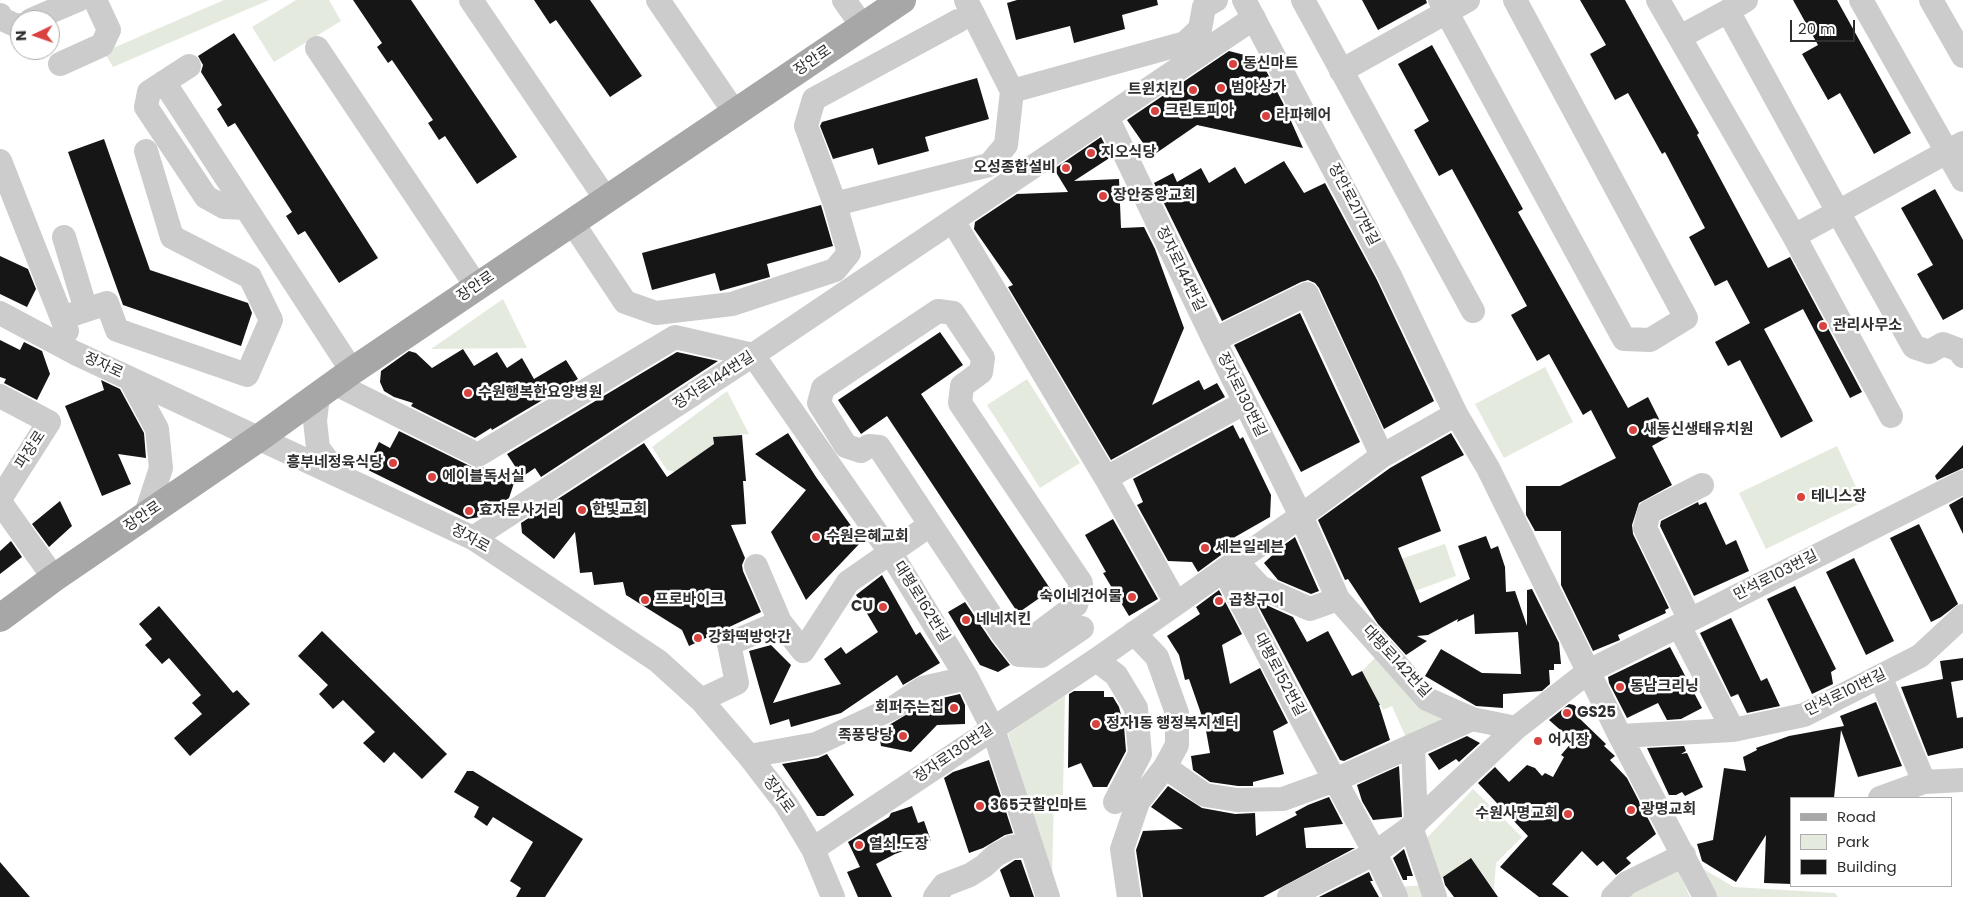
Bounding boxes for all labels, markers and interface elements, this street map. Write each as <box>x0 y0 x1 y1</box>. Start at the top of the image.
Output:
north arrow <box>10 10 60 60</box>
scale bar <box>1793 10 1858 42</box>
text: 20 m <box>1798 18 1836 39</box>
text: N <box>11 30 31 42</box>
street label: 장안로 <box>791 42 835 80</box>
place label: 동신마트 <box>1243 55 1298 73</box>
marker: 동신마트 <box>1227 58 1239 70</box>
place label: 범야상가 <box>1231 79 1286 97</box>
place label: 트윈치킨 <box>1128 81 1183 99</box>
marker: 범야상가 <box>1215 82 1227 94</box>
marker: 트윈치킨 <box>1187 84 1199 96</box>
place label: 크린토피아 <box>1165 102 1234 120</box>
marker: 크린토피아 <box>1149 105 1161 117</box>
place label: 라파헤어 <box>1276 107 1331 125</box>
marker: 라파헤어 <box>1260 110 1272 122</box>
place label: 지오식당 <box>1101 144 1156 162</box>
marker: 지오식당 <box>1085 147 1097 159</box>
place label: 오성종합설비 <box>973 159 1056 177</box>
street label: 장안로217번길 <box>1324 161 1382 249</box>
marker: 오성종합설비 <box>1060 162 1072 174</box>
place label: 장안중앙교회 <box>1113 187 1196 205</box>
marker: 장안중앙교회 <box>1097 190 1109 202</box>
street label: 정자로144번길 <box>1152 223 1208 315</box>
street label: 장안로 <box>454 268 498 306</box>
place label: 관리사무소 <box>1833 317 1902 335</box>
marker: 관리사무소 <box>1817 320 1829 332</box>
street label: 정자로144번길 <box>670 348 758 414</box>
street label: 정자로 <box>80 349 126 383</box>
street label: 정자로130번길 <box>1213 350 1269 440</box>
place label: 수원행복한요양병원 <box>478 384 602 402</box>
marker: 수원행복한요양병원 <box>462 387 474 399</box>
place label: 새동신생태유치원 <box>1643 421 1753 439</box>
marker: 새동신생태유치원 <box>1627 424 1639 436</box>
street label: 파장로 <box>12 428 50 472</box>
place label: 흥부네정육식당 <box>286 454 383 472</box>
marker: 흥부네정육식당 <box>387 457 399 469</box>
place label: 에이블독서실 <box>442 468 525 486</box>
marker: 에이블독서실 <box>426 471 438 483</box>
place label: 테니스장 <box>1811 488 1866 506</box>
marker: 테니스장 <box>1795 491 1807 503</box>
street label: 장안로 <box>121 498 165 536</box>
place label: 한빛교회 <box>592 501 647 519</box>
place label: 효자문사거리 <box>479 502 562 520</box>
marker: 한빛교회 <box>576 504 588 516</box>
marker: 효자문사거리 <box>463 505 475 517</box>
street label: 정자로 <box>448 521 492 557</box>
place label: 수원은혜교회 <box>826 528 909 546</box>
marker: 수원은혜교회 <box>810 531 822 543</box>
place label: 세븐일레븐 <box>1215 539 1284 557</box>
marker: 세븐일레븐 <box>1199 542 1211 554</box>
street label: 만석로103번길 <box>1731 547 1821 605</box>
street label: 대평로162번길 <box>889 558 953 646</box>
place label: 숙이네건어물 <box>1039 588 1122 606</box>
place label: 프로바이크 <box>655 591 724 609</box>
marker: 숙이네건어물 <box>1126 591 1138 603</box>
place label: 곱창구이 <box>1229 592 1284 610</box>
marker: 프로바이크 <box>639 594 651 606</box>
marker: 곱창구이 <box>1213 595 1225 607</box>
place label: CU <box>851 598 873 616</box>
marker: CU <box>877 601 889 613</box>
place label: 네네치킨 <box>976 611 1031 629</box>
marker: 네네치킨 <box>960 614 972 626</box>
street label: 대평로142번길 <box>1358 622 1434 702</box>
place label: 강화떡방앗간 <box>708 629 791 647</box>
street label: 대평로152번길 <box>1249 630 1309 720</box>
marker: 강화떡방앗간 <box>692 632 704 644</box>
street label: 만석로101번길 <box>1802 666 1890 720</box>
place label: 동남크리닝 <box>1630 678 1699 696</box>
marker: 동남크리닝 <box>1614 681 1626 693</box>
place label: 회퍼주는집 <box>875 699 944 717</box>
marker: 회퍼주는집 <box>948 702 960 714</box>
place label: GS25 <box>1577 704 1616 722</box>
marker: GS25 <box>1561 707 1573 719</box>
place label: 정자1동 행정복지센터 <box>1106 715 1239 733</box>
marker: 정자1동 행정복지센터 <box>1090 718 1102 730</box>
street label: 정자로130번길 <box>911 721 997 787</box>
place label: 족풍당당 <box>838 727 893 745</box>
marker: 족풍당당 <box>897 730 909 742</box>
place label: 어시장 <box>1548 732 1589 750</box>
marker: 어시장 <box>1532 735 1544 747</box>
street label: 정자로 <box>759 773 797 817</box>
place label: 365굿할인마트 <box>990 797 1087 815</box>
legend <box>1790 797 1953 887</box>
marker: 365굿할인마트 <box>974 800 986 812</box>
place label: 광명교회 <box>1641 801 1696 819</box>
marker: 광명교회 <box>1625 804 1637 816</box>
place label: 수원사명교회 <box>1475 805 1558 823</box>
text: Road <box>1837 806 1876 827</box>
marker: 수원사명교회 <box>1562 808 1574 820</box>
text: Park <box>1837 831 1869 852</box>
place label: 열쇠.도장 <box>869 836 928 854</box>
marker: 열쇠.도장 <box>853 839 865 851</box>
text: Building <box>1837 856 1897 877</box>

